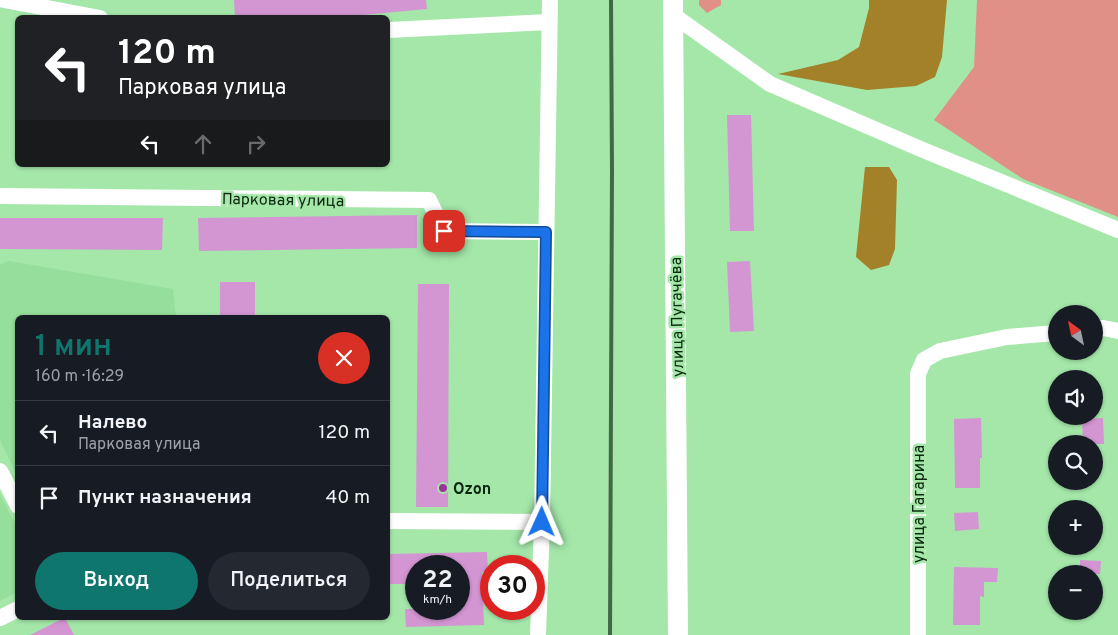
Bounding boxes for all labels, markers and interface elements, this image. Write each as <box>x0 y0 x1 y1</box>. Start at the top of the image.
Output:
text: 120 m <box>118 32 216 76</box>
icon: left <box>35 35 100 100</box>
text: Парковая улица <box>118 75 286 102</box>
icon: left <box>136 130 164 158</box>
icon: ahead <box>189 130 217 158</box>
icon: right <box>242 130 270 158</box>
street label: Парковая улица <box>222 190 344 212</box>
pin <box>423 210 465 252</box>
icon: arrive <box>430 217 458 245</box>
street label: улица Пугачёва <box>667 257 689 377</box>
north arrow <box>1048 305 1102 360</box>
map controls <box>1048 305 1103 620</box>
text: 1 мин <box>35 329 112 366</box>
button: close <box>318 332 370 384</box>
text: 160 m · 16:29 <box>35 367 124 387</box>
button: sound <box>1048 370 1103 425</box>
text: Налево <box>78 411 147 435</box>
icon: left <box>35 419 63 447</box>
text: 120 m <box>319 421 370 445</box>
text: Парковая улица <box>78 435 201 455</box>
button: search <box>1048 435 1103 490</box>
street label: улица Гагарина <box>910 445 930 563</box>
place label: Ozon <box>453 480 491 500</box>
marker: Ozon <box>437 482 449 494</box>
icon: arrive <box>35 484 63 512</box>
text: Пункт назначения <box>78 486 252 510</box>
text: 40 m <box>325 486 370 510</box>
position arrow <box>515 495 567 547</box>
button: + <box>1048 500 1103 555</box>
button: Выход <box>35 552 198 610</box>
button: Поделиться <box>208 552 370 610</box>
speed limit sign: 30 <box>480 555 545 620</box>
text: 22 <box>422 565 453 597</box>
button: − <box>1048 565 1103 620</box>
text: km/h <box>423 592 452 608</box>

